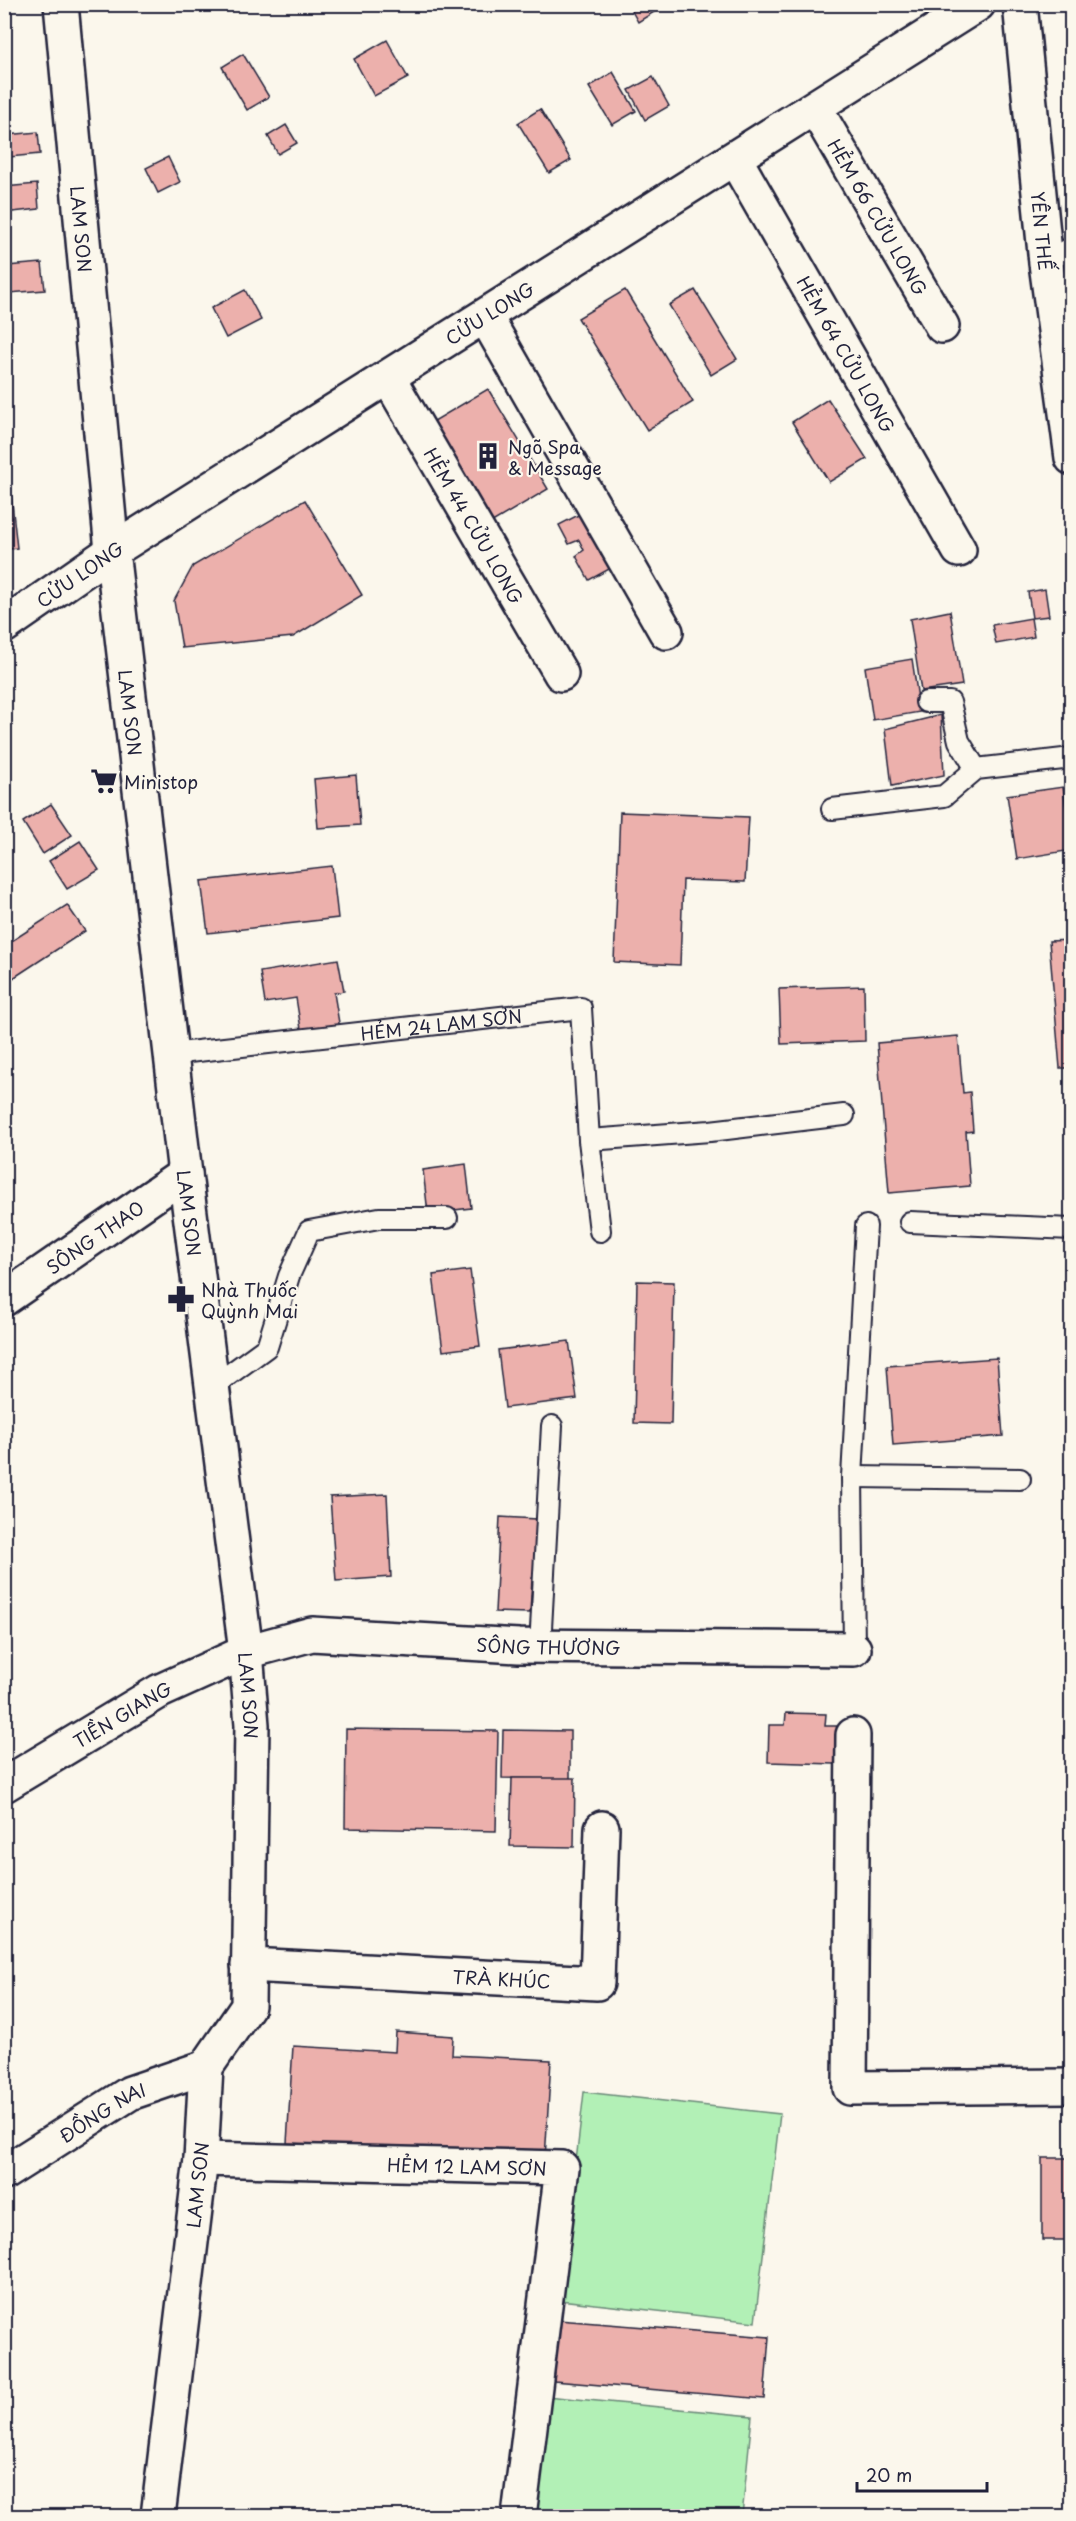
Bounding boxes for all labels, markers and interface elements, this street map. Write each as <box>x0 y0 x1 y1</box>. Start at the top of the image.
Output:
street label: HẺM 66 CỬU LONG <box>822 133 935 300</box>
street label: LAM SON <box>65 185 99 273</box>
street label: YÊN THẾ <box>1025 190 1061 273</box>
street label: HẺM 64 CỬU LONG <box>791 271 903 438</box>
street label: CỬU LONG <box>440 274 539 351</box>
place label: Ngõ Spa & Message <box>508 433 602 481</box>
building icon: Ngõ Spa & Message <box>473 441 503 471</box>
street label: HẺM 44 CỬU LONG <box>418 442 531 609</box>
street label: CỬU LONG <box>30 534 129 613</box>
street label: LAM SON <box>112 668 149 757</box>
supermarket icon: Ministop <box>89 766 119 796</box>
place label: Ministop <box>124 768 198 795</box>
street label: HẺM 24 LAM SƠN <box>359 1001 523 1046</box>
street label: LAM SON <box>171 1168 209 1258</box>
street label: SÔNG THAO <box>40 1193 149 1280</box>
place label: Nhà Thuốc Quỳnh Mai <box>201 1276 298 1324</box>
pharmacy icon: Nhà Thuốc Quỳnh Mai <box>166 1284 196 1314</box>
street label: SÔNG THƯƠNG <box>476 1630 621 1660</box>
street label: LAM SON <box>233 1651 266 1739</box>
street label: TIỀN GIANG <box>68 1674 176 1754</box>
street label: TRÀ KHÚC <box>452 1962 551 1994</box>
street label: ĐỒNG NAI <box>53 2075 149 2148</box>
street label: LAM SON <box>179 2141 215 2229</box>
street label: HẺM 12 LAM SƠN <box>387 2150 547 2181</box>
scale bar <box>857 2455 988 2493</box>
text: 20 m <box>866 2461 912 2488</box>

